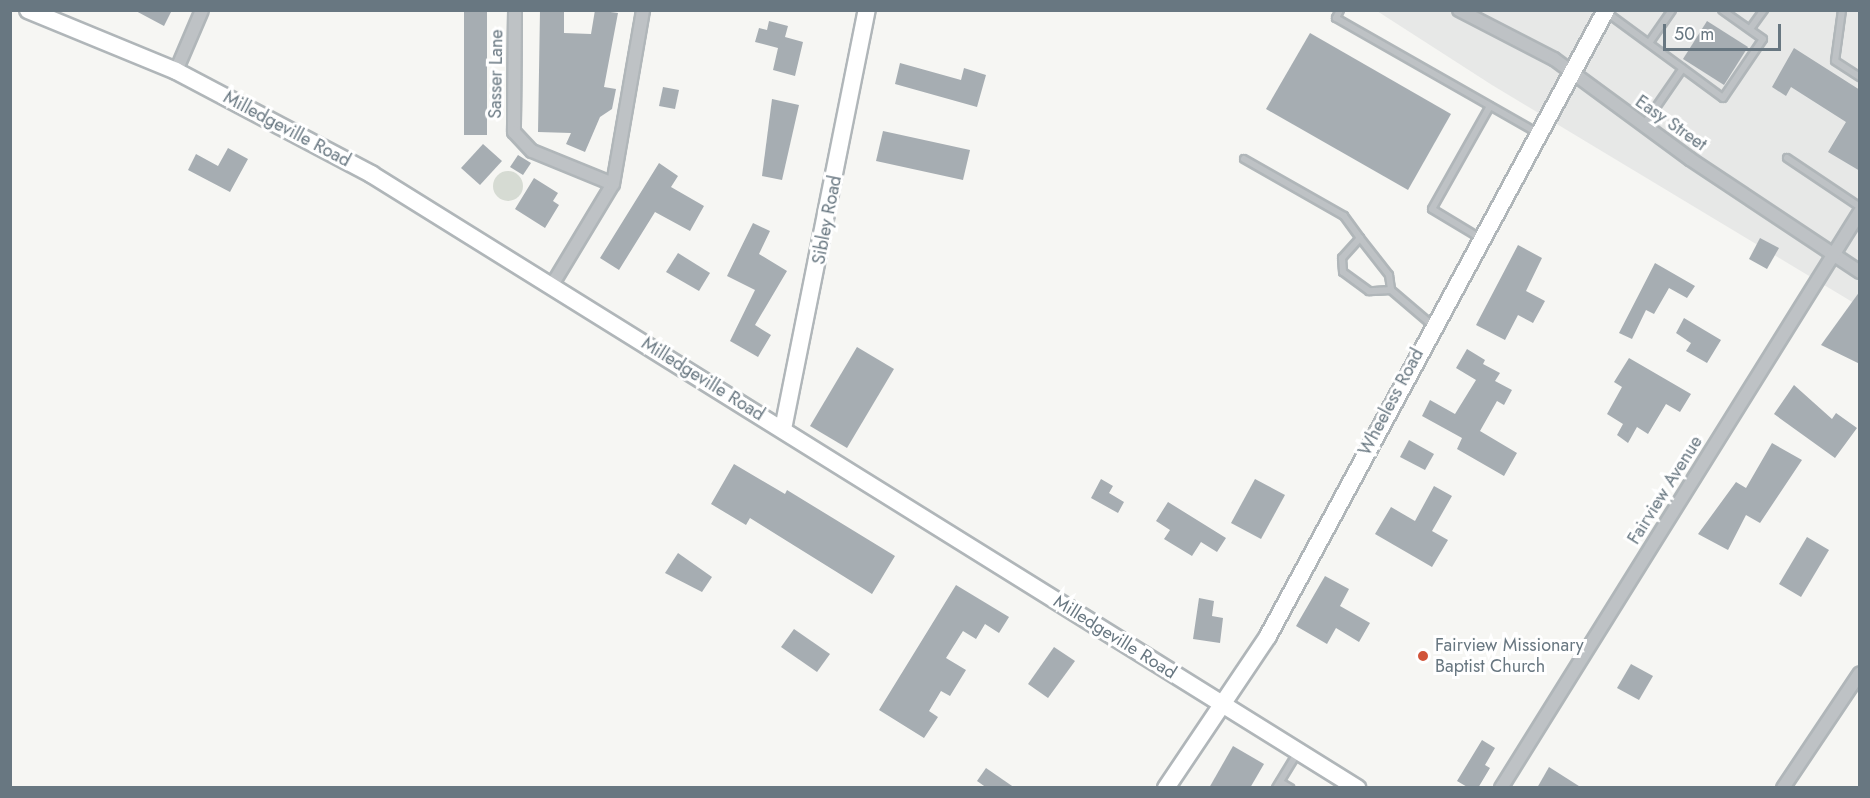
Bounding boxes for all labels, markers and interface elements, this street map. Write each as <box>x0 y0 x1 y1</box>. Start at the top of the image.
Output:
scale bar <box>1666 12 1784 50</box>
text: 50 m <box>1674 21 1714 47</box>
street label: Sasser Lane <box>484 29 508 119</box>
street label: Milledgeville Road <box>220 86 354 172</box>
street label: Easy Street <box>1631 91 1711 155</box>
street label: Sibley Road <box>808 174 846 266</box>
street label: Milledgeville Road <box>638 333 768 425</box>
street label: Wheeless Road <box>1354 345 1428 459</box>
street label: Fairview Avenue <box>1623 432 1707 548</box>
street label: Milledgeville Road <box>1050 591 1180 683</box>
place label: Fairview Missionary Baptist Church <box>1435 635 1584 678</box>
marker: Fairview Missionary Baptist Church <box>1416 649 1430 663</box>

